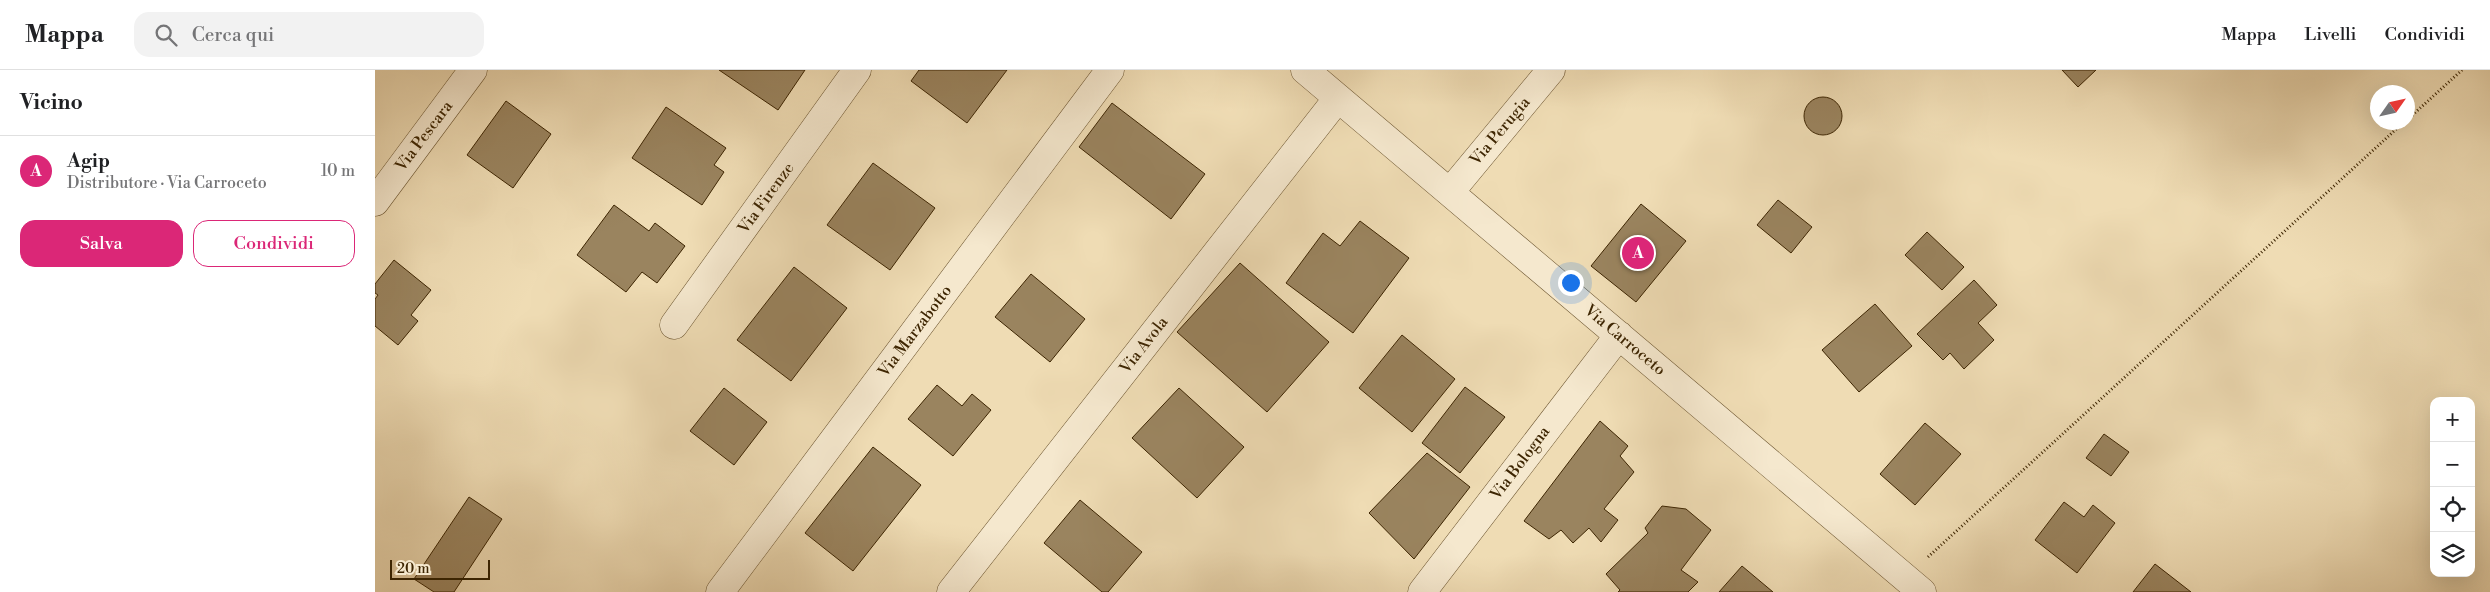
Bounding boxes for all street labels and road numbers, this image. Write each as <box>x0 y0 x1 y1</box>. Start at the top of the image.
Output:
street label: Via Perugia <box>1465 92 1535 170</box>
street label: Via Pescara <box>390 96 458 176</box>
street label: Via Firenze <box>733 159 798 238</box>
street label: Via Marzabotto <box>873 281 956 382</box>
street label: Via Carroceto <box>1580 300 1670 380</box>
street label: Via Avola <box>1115 312 1173 378</box>
street label: Via Bologna <box>1485 421 1555 505</box>

